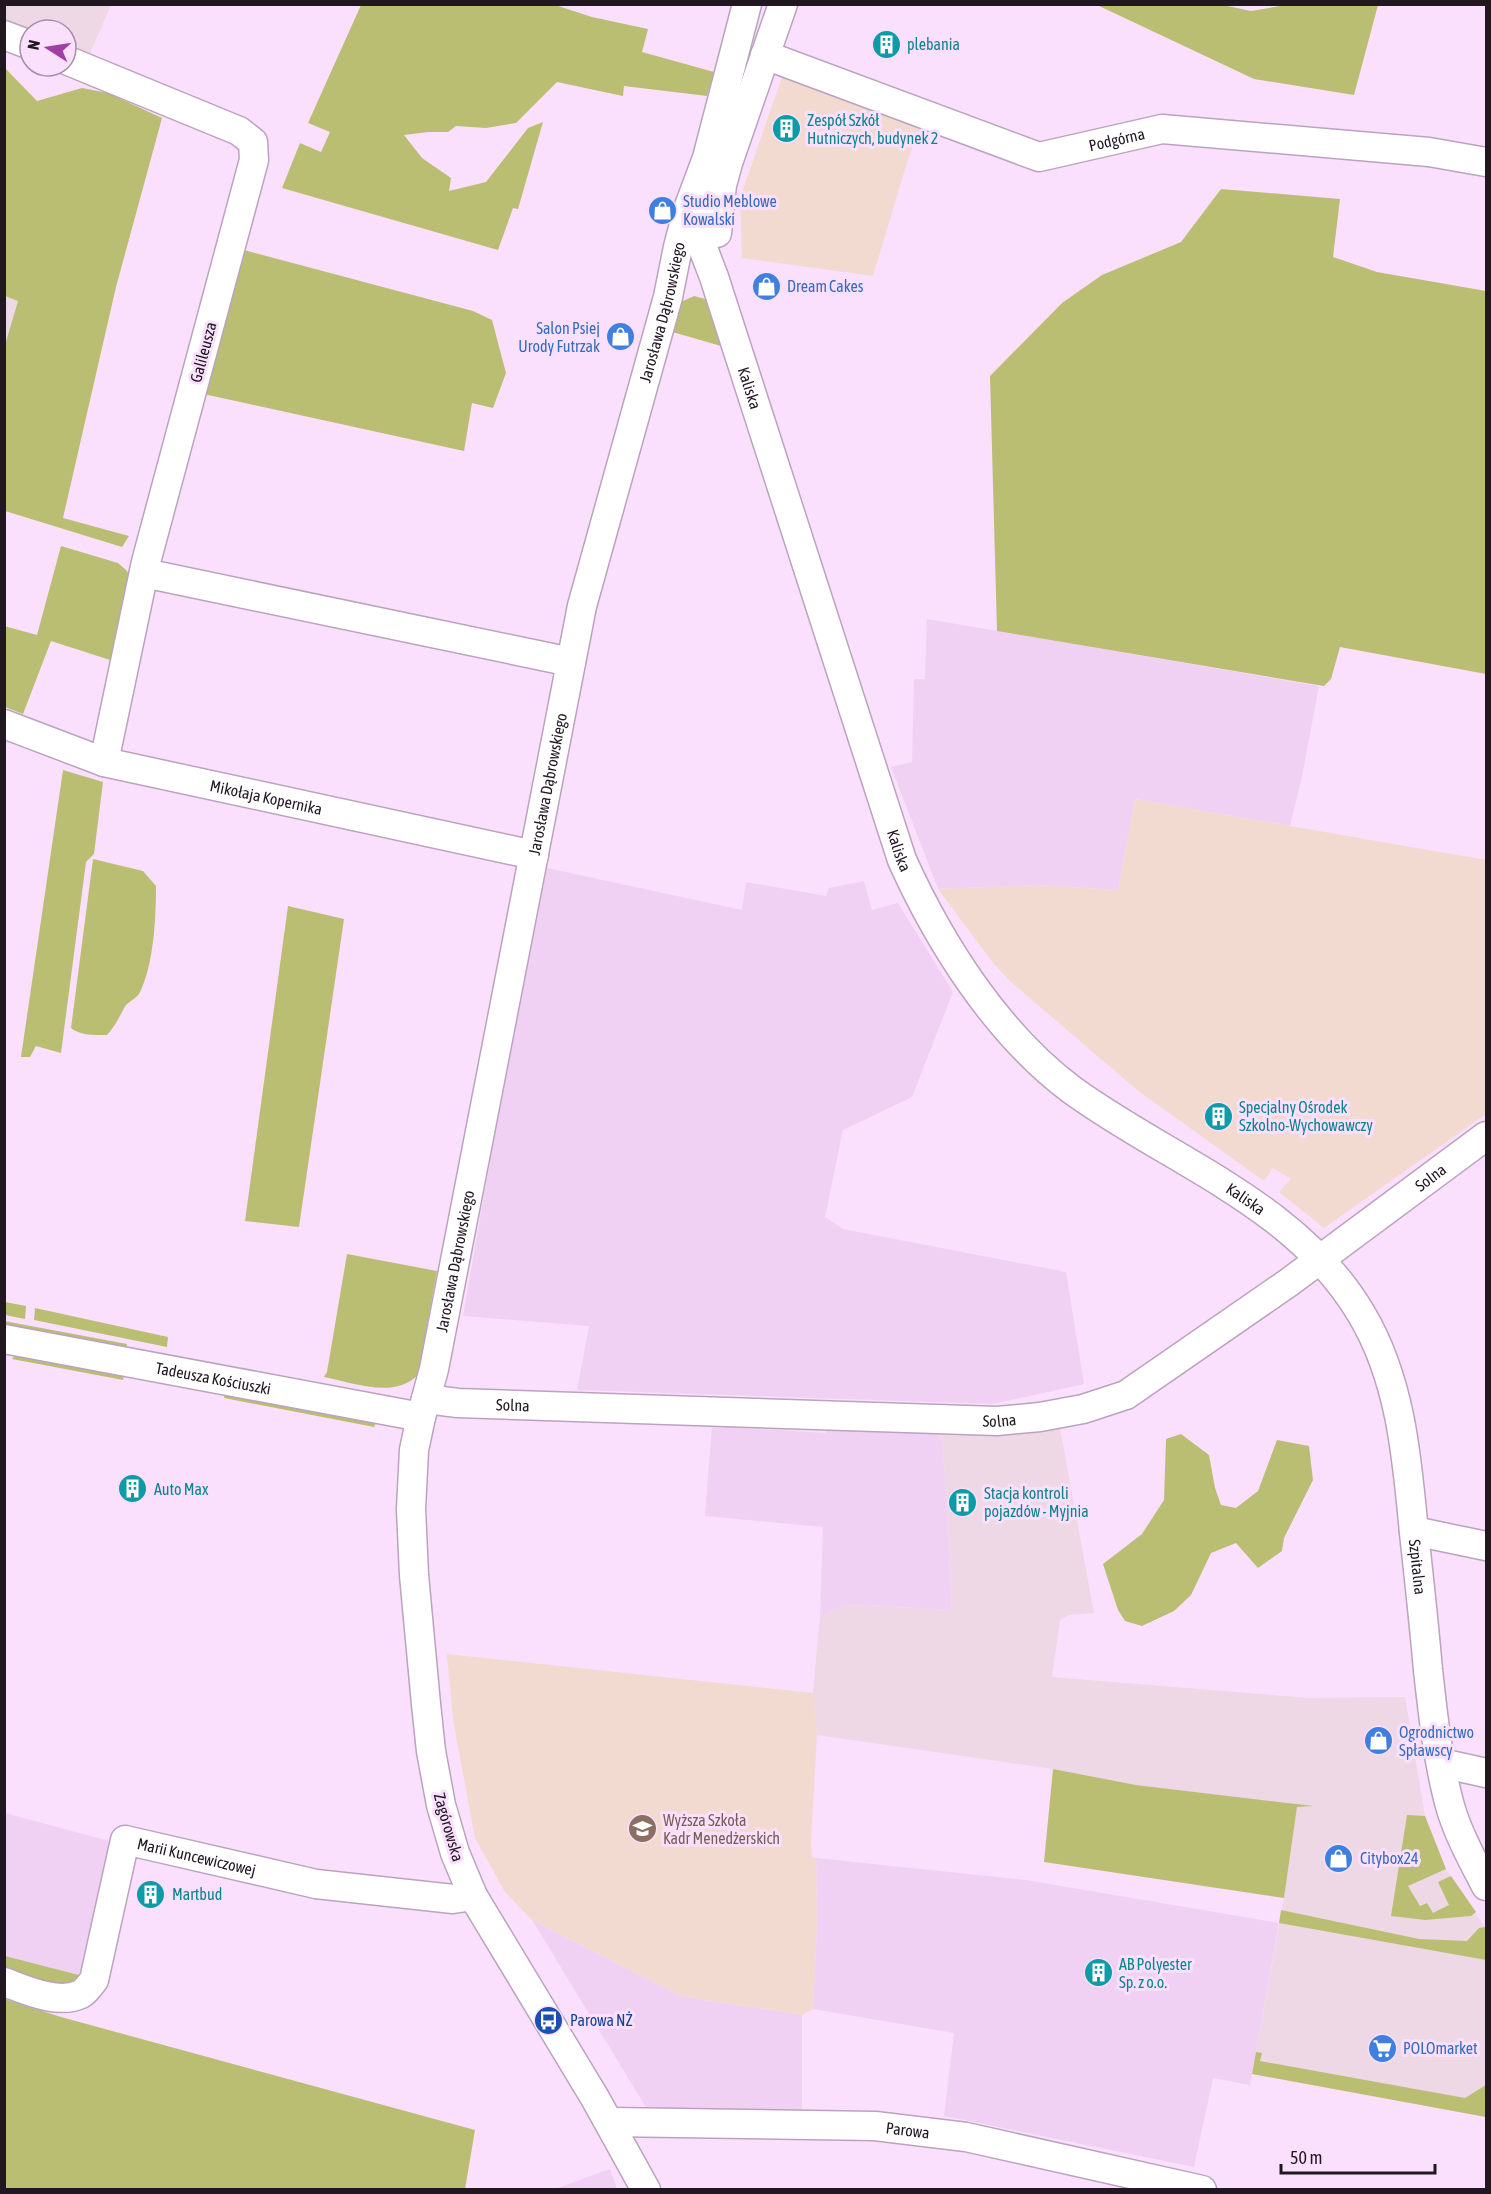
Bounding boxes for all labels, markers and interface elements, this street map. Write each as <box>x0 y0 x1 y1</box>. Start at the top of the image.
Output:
north arrow <box>18 18 78 78</box>
building icon: plebania <box>870 28 902 60</box>
place label: plebania <box>907 35 960 54</box>
text: N <box>24 38 43 51</box>
place label: Zespół Szkół Hutniczych, budynek 2 <box>807 111 938 148</box>
building icon: Zespół Szkół Hutniczych, budynek 2 <box>770 113 802 145</box>
street label: Podgórna <box>1087 124 1146 154</box>
place label: Studio Meblowe Kowalski <box>683 192 777 228</box>
shop icon: Studio Meblowe Kowalski <box>646 194 678 226</box>
street label: Jarosława Dąbrowskiego <box>636 240 688 384</box>
shop icon: Dream Cakes <box>750 270 782 302</box>
place label: Dream Cakes <box>787 277 864 295</box>
place label: Salon Psiej Urody Futrzak <box>518 319 600 356</box>
street label: Galileusza <box>186 320 220 384</box>
shop icon: Salon Psiej Urody Futrzak <box>605 321 637 353</box>
street label: Kaliska <box>735 365 765 411</box>
street label: Jarosława Dąbrowskiego <box>525 712 570 857</box>
street label: Mikołaja Kopernika <box>208 776 324 818</box>
street label: Kaliska <box>884 827 915 874</box>
place label: Specjalny Ośrodek Szkolno-Wychowawczy <box>1239 1098 1373 1135</box>
building icon: Specjalny Ośrodek Szkolno-Wychowawczy <box>1202 1100 1234 1132</box>
street label: Solna <box>1411 1160 1449 1195</box>
street label: Kaliska <box>1223 1179 1269 1218</box>
street label: Jarosława Dąbrowskiego <box>432 1189 477 1334</box>
street label: Tadeusza Kościuszki <box>154 1359 272 1398</box>
street label: Solna <box>496 1395 530 1414</box>
street label: Solna <box>982 1410 1017 1430</box>
building icon: Auto Max <box>117 1473 149 1505</box>
place label: Auto Max <box>154 1480 209 1498</box>
place label: Stacja kontroli pojazdów - Myjnia <box>984 1484 1089 1521</box>
building icon: Stacja kontroli pojazdów - Myjnia <box>947 1486 979 1518</box>
street label: Szpitalna <box>1406 1538 1430 1595</box>
place label: Ogrodnictwo Spławscy <box>1399 1723 1474 1760</box>
shop icon: Ogrodnictwo Spławscy <box>1362 1725 1394 1757</box>
street label: Zagórowska <box>430 1791 467 1864</box>
place label: Wyższa Szkoła Kadr Menedżerskich <box>663 1811 780 1847</box>
school or university icon: Wyższa Szkoła Kadr Menedżerskich <box>626 1813 658 1845</box>
street label: Marii Kuncewiczowej <box>135 1834 258 1880</box>
shop icon: Citybox24 <box>1323 1842 1355 1874</box>
place label: Citybox24 <box>1360 1849 1419 1868</box>
building icon: Martbud <box>135 1878 167 1910</box>
place label: Martbud <box>172 1885 222 1903</box>
place label: AB Polyester Sp. z o.o. <box>1119 1955 1192 1992</box>
building icon: AB Polyester Sp. z o.o. <box>1082 1957 1114 1989</box>
bus stop icon: Parowa NŻ <box>533 2004 565 2036</box>
place label: Parowa NŻ <box>570 2011 633 2029</box>
supermarket icon: POLOmarket <box>1366 2032 1398 2064</box>
place label: POLOmarket <box>1403 2039 1478 2057</box>
street label: Parowa <box>885 2118 931 2142</box>
scale bar <box>1281 2137 1436 2175</box>
text: 50 m <box>1290 2147 1322 2168</box>

